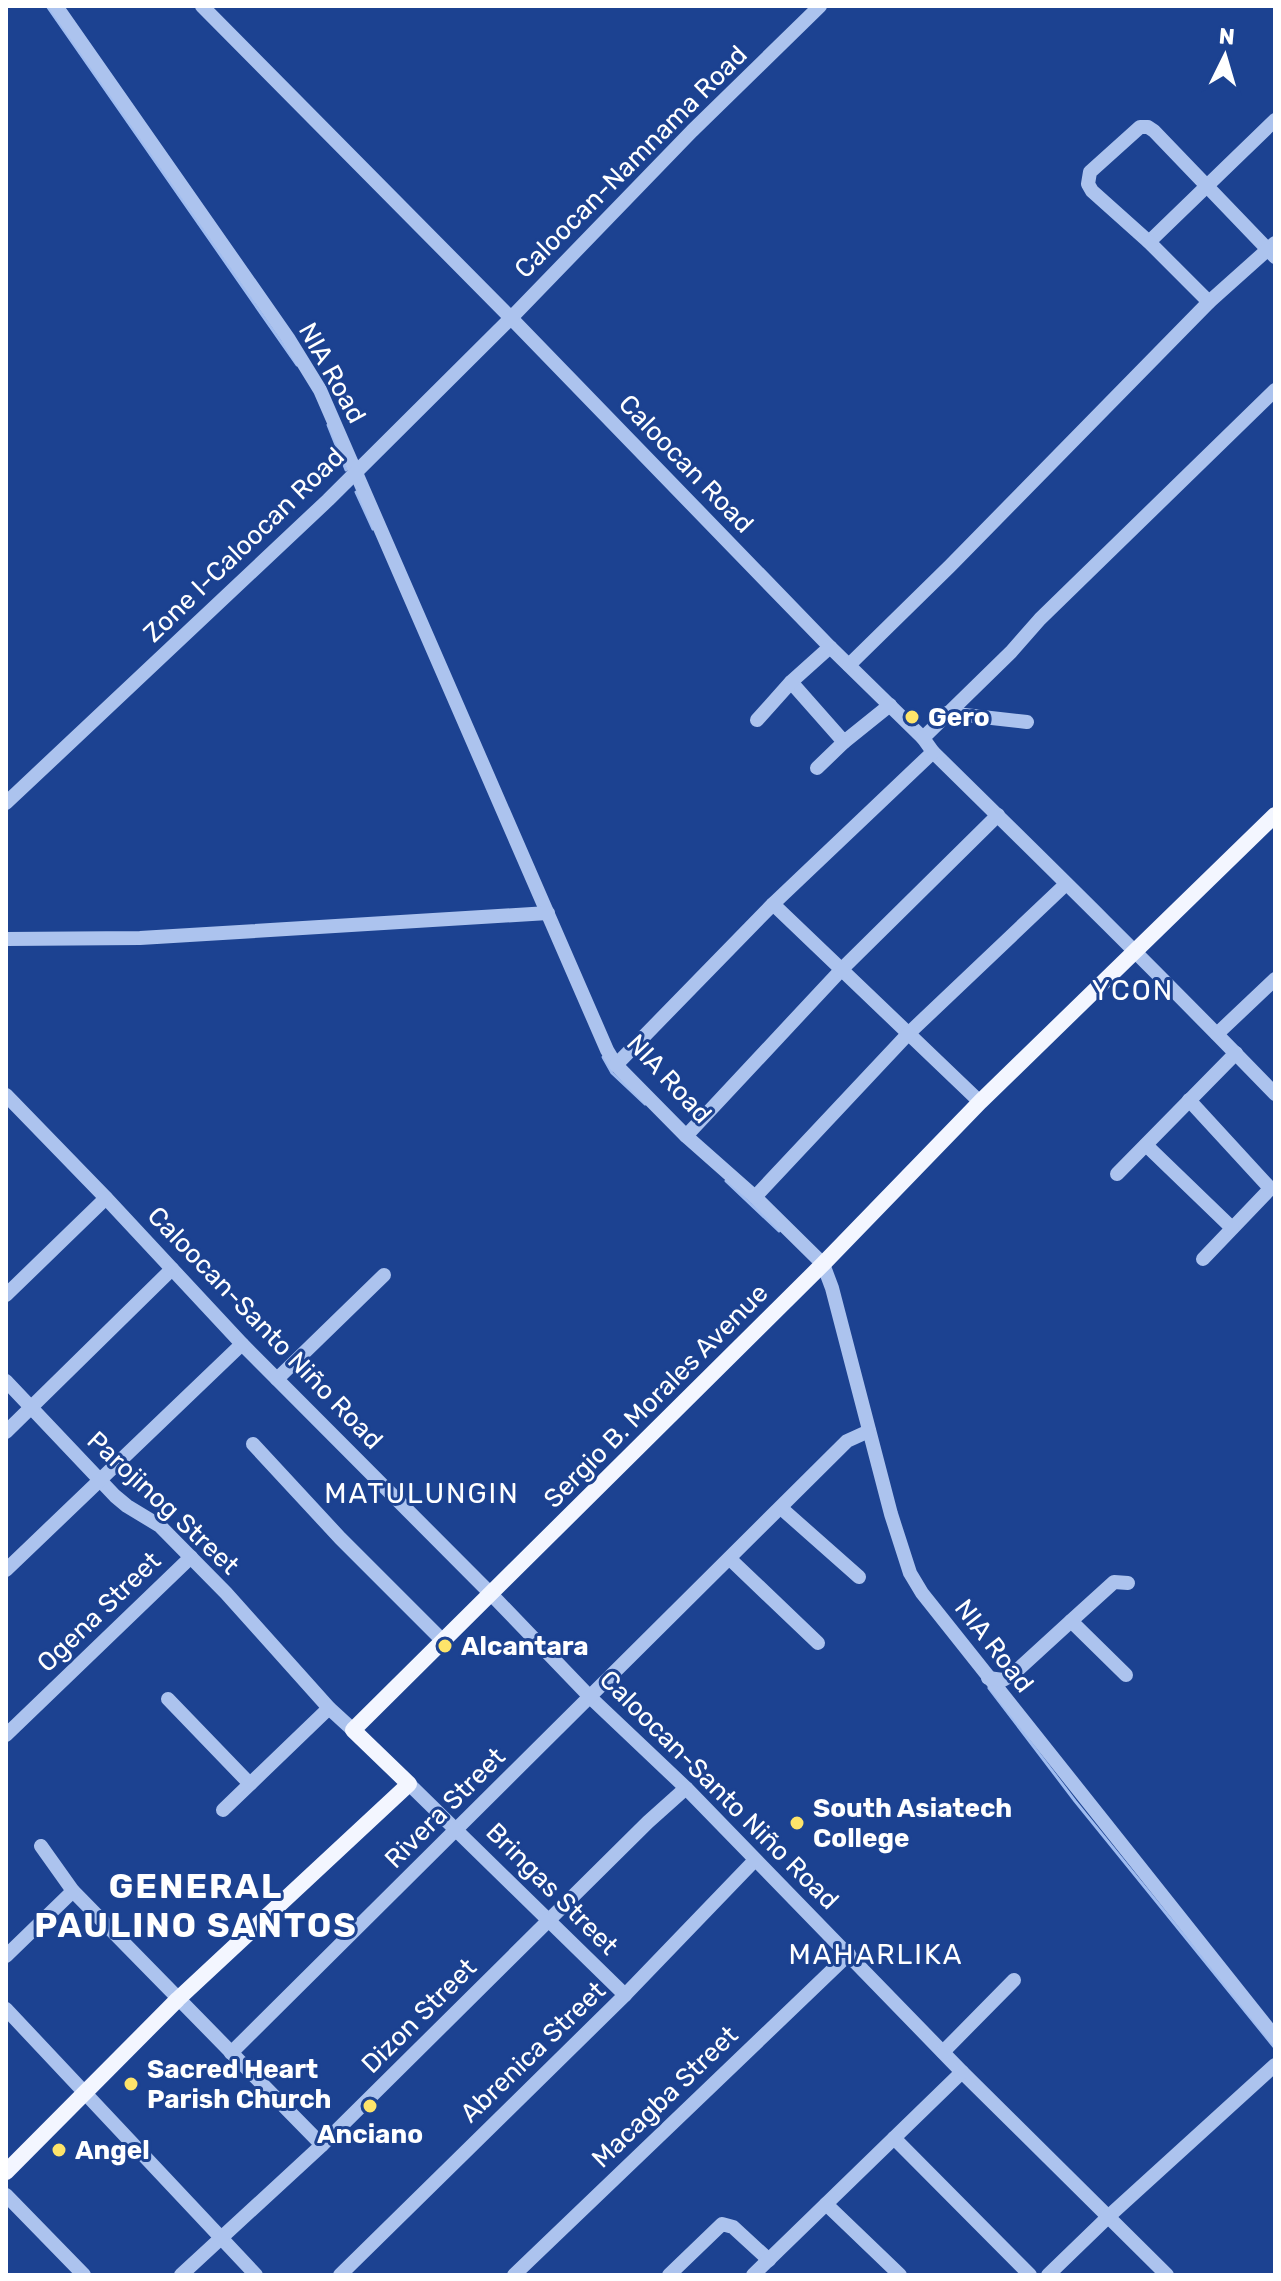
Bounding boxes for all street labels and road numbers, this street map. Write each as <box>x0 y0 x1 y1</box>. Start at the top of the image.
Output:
street label: Caloocan-Namnama Road <box>508 39 754 285</box>
street label: NIA Road <box>292 317 372 429</box>
street label: Caloocan Road <box>612 388 760 540</box>
street label: Zone I-Caloocan Road <box>137 441 351 649</box>
street label: NIA Road <box>620 1028 718 1130</box>
street label: Caloocan-Santo Niño Road <box>141 1200 389 1456</box>
street label: Sergio B. Morales Avenue <box>538 1278 774 1514</box>
street label: Parojinog Street <box>81 1425 245 1581</box>
street label: Ogena Street <box>31 1546 167 1678</box>
street label: NIA Road <box>948 1593 1040 1699</box>
street label: Caloocan-Santo Niño Road <box>593 1664 845 1916</box>
street label: Rivera Street <box>378 1741 512 1875</box>
street label: Bringas Street <box>480 1817 624 1961</box>
street label: Dizon Street <box>355 1952 483 2080</box>
street label: Abrenica Street <box>454 1975 612 2129</box>
street label: Macagba Street <box>586 2020 744 2174</box>

